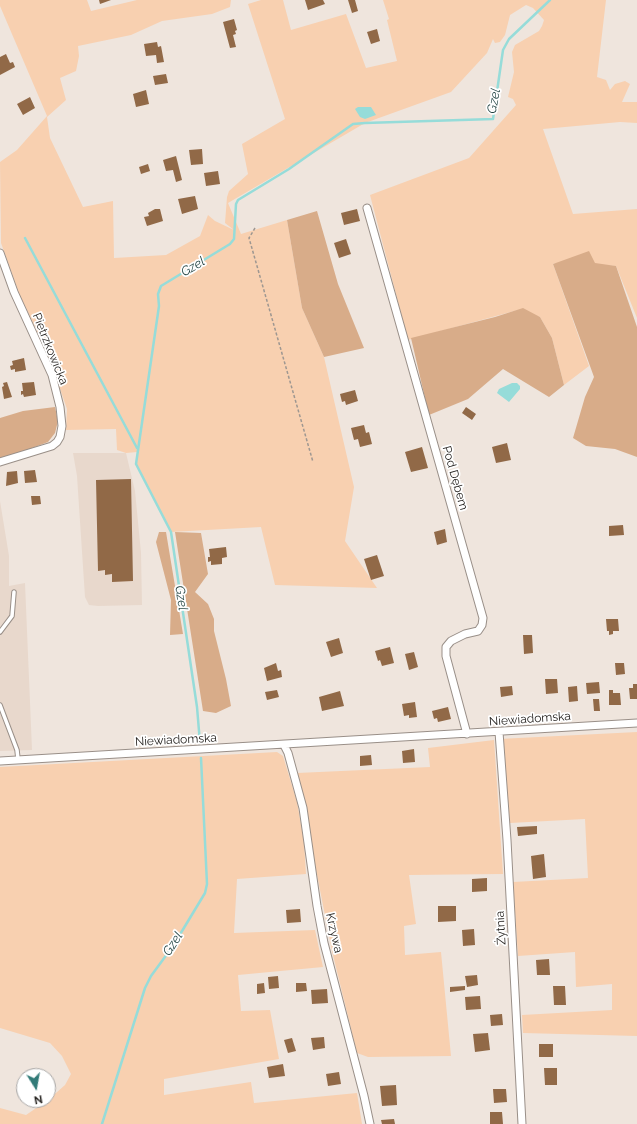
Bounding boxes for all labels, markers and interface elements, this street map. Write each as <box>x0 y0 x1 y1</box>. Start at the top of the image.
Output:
water label: Gzel <box>484 87 504 115</box>
water label: Gzel <box>178 254 208 280</box>
street label: Pietrzkowicka <box>29 311 71 387</box>
street label: Pod Dębem <box>439 444 471 512</box>
water label: Gzel <box>171 584 191 612</box>
street label: Niewiadomska <box>489 709 571 729</box>
street label: Niewiadomska <box>135 731 217 749</box>
street label: Żytnia <box>493 911 509 945</box>
street label: Krzywa <box>322 912 346 954</box>
water label: Gzel <box>160 929 186 959</box>
north arrow <box>16 1068 56 1108</box>
text: N <box>33 1092 44 1106</box>

